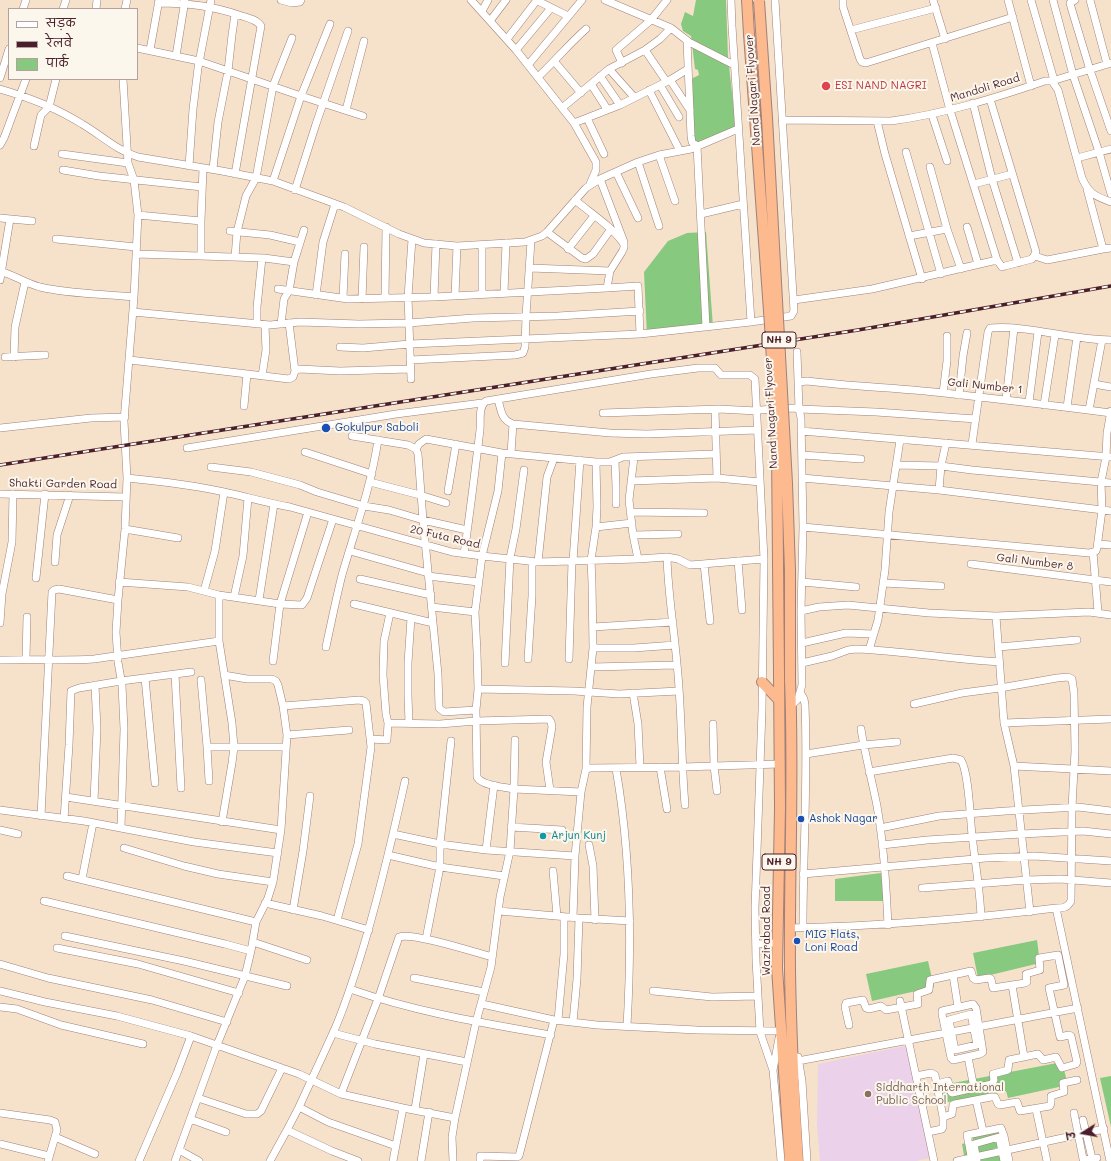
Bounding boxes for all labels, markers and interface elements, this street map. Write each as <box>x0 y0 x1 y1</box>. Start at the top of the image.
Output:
legend <box>8 8 138 80</box>
text: सड़क <box>46 14 76 30</box>
text: रेलवे <box>46 34 72 50</box>
street label: Nand Nagari Flyover <box>743 34 763 146</box>
text: पार्क <box>46 54 69 70</box>
street label: Mandoli Road <box>949 71 1021 105</box>
place label: ESI NAND NAGRI <box>835 79 927 93</box>
marker: ESI NAND NAGRI <box>820 80 832 92</box>
road number: NH 9 <box>762 332 796 348</box>
street label: Nand Nagari Flyover <box>761 357 781 469</box>
street label: Gali Number 1 <box>947 375 1023 397</box>
place label: Gokulpur Saboli <box>335 421 419 435</box>
marker: Gokulpur Saboli <box>320 422 332 434</box>
street label: Shakti Garden Road <box>9 476 117 492</box>
street label: 20 Futa Road <box>409 523 481 551</box>
street label: Gali Number 8 <box>996 551 1074 573</box>
place label: Ashok Nagar <box>809 812 878 826</box>
marker: Ashok Nagar <box>796 814 806 824</box>
place label: Arjun Kunj <box>551 829 606 843</box>
marker: Arjun Kunj <box>538 831 548 841</box>
road number: NH 9 <box>762 854 796 870</box>
street label: Wazirabad Road <box>760 886 774 976</box>
place label: MIG Flats, Loni Road <box>805 928 860 954</box>
marker: MIG Flats, Loni Road <box>792 936 802 946</box>
place label: Siddharth International Public School <box>876 1081 1004 1107</box>
marker: Siddharth International Public School <box>863 1089 873 1099</box>
north arrow <box>1063 1113 1103 1153</box>
text: उ <box>1063 1130 1079 1140</box>

